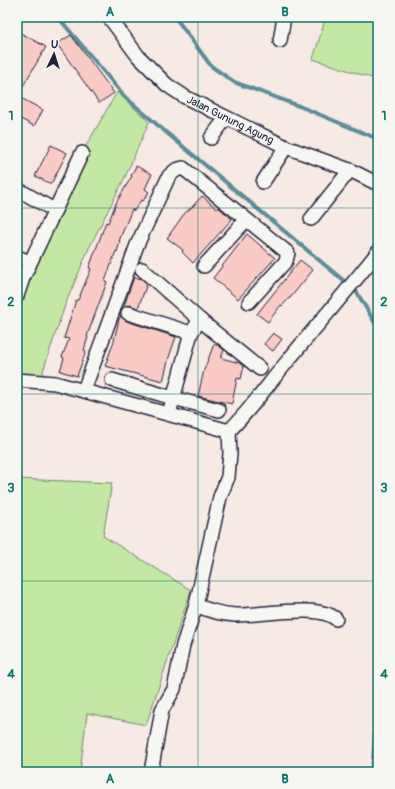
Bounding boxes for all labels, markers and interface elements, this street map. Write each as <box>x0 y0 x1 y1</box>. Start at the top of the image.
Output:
text: A <box>106 4 115 20</box>
text: B <box>281 4 289 20</box>
north arrow <box>34 34 74 74</box>
text: U <box>51 38 59 51</box>
street label: Jalan Gunung Agung <box>185 93 276 147</box>
text: 1 <box>8 108 14 124</box>
text: 1 <box>381 108 387 124</box>
text: 2 <box>7 294 15 310</box>
text: 2 <box>380 294 388 310</box>
text: 3 <box>7 480 15 496</box>
text: 3 <box>380 480 388 496</box>
text: 4 <box>7 666 15 682</box>
text: 4 <box>380 666 388 682</box>
text: A <box>106 771 115 787</box>
text: B <box>281 771 289 787</box>

